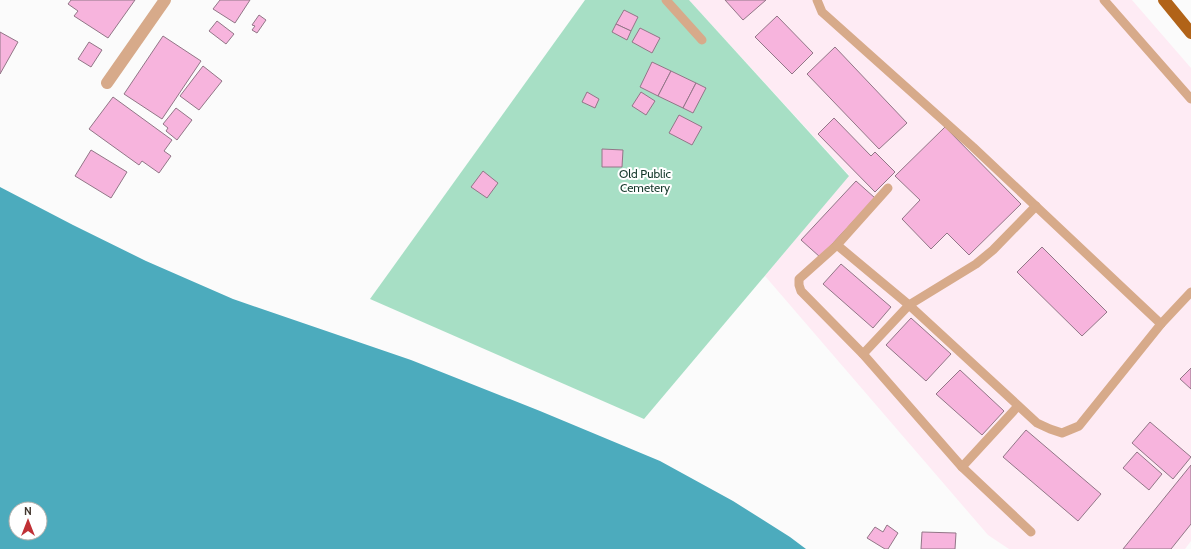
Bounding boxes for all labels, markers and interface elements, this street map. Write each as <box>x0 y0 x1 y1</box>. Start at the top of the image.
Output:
park label: Old Public Cemetery <box>619 166 671 195</box>
north arrow <box>8 501 48 541</box>
text: N <box>24 504 32 518</box>

